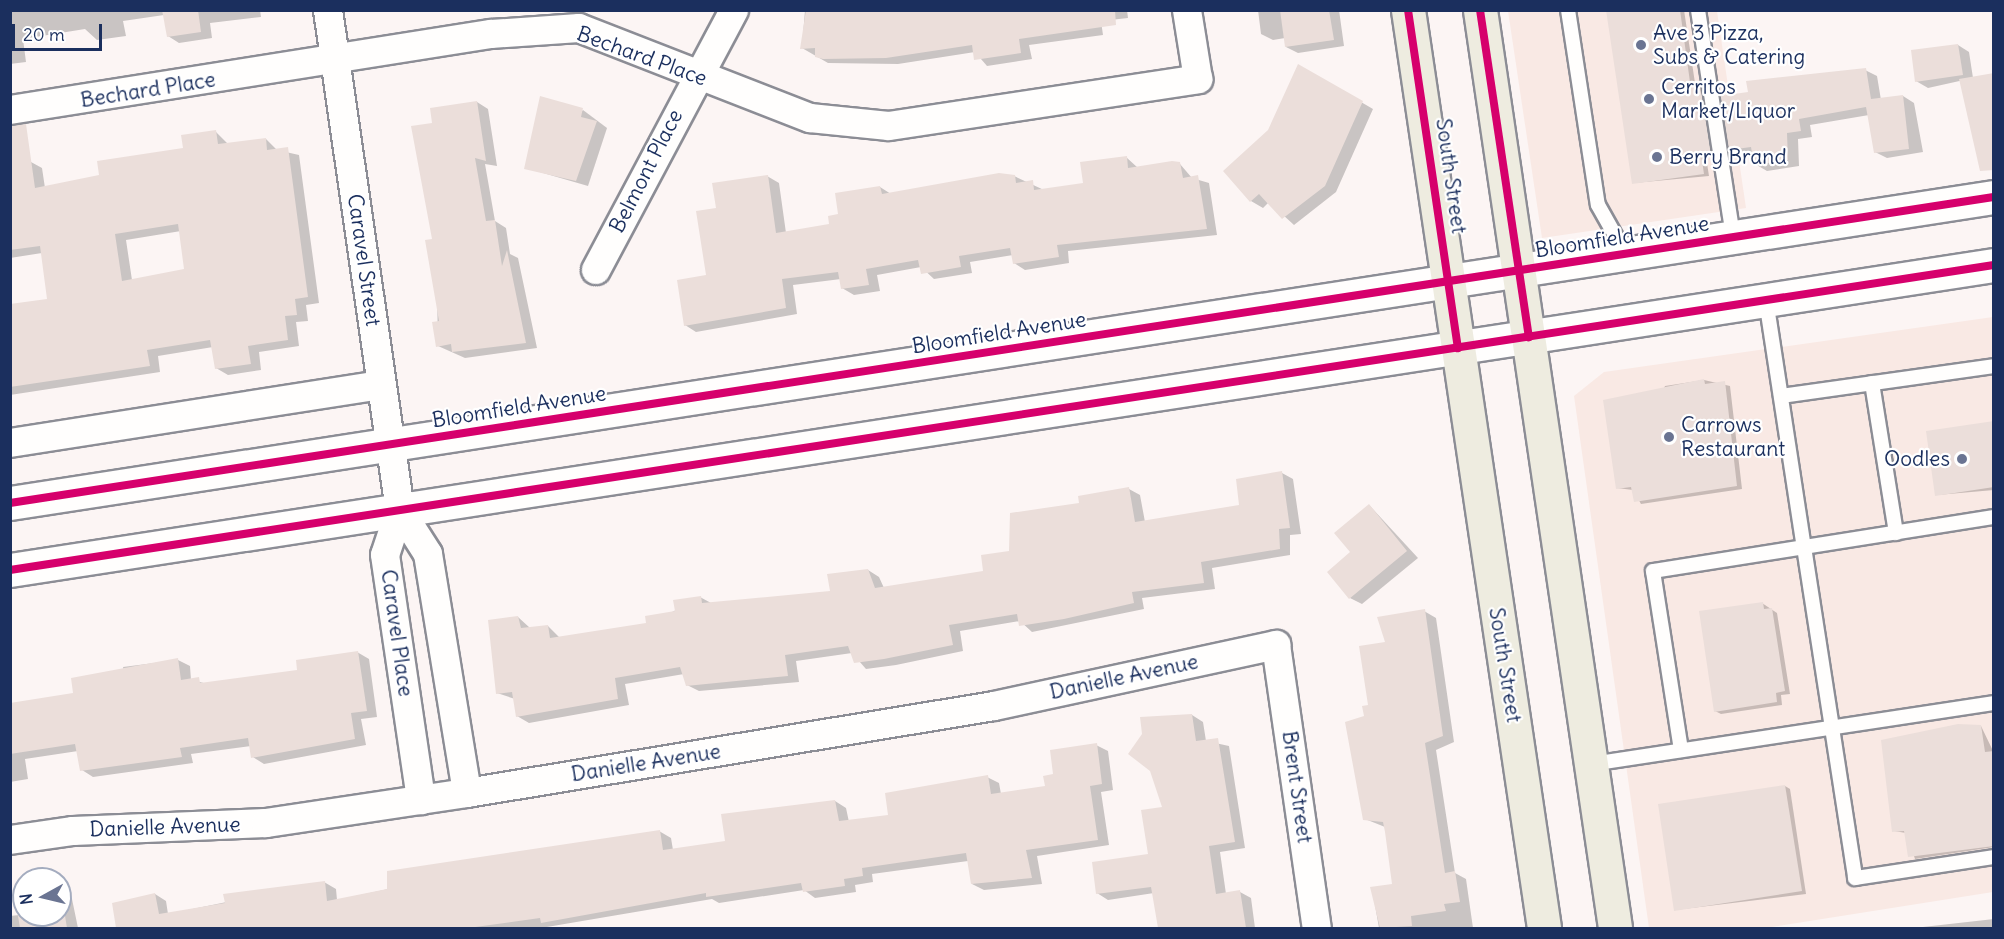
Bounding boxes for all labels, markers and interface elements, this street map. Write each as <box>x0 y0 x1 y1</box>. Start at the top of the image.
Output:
scale bar <box>15 12 105 50</box>
place label: Ave 3 Pizza, Subs & Catering <box>1653 20 1805 70</box>
street label: Bechard Place <box>574 21 710 91</box>
text: 20 m <box>23 23 65 46</box>
marker: Ave 3 Pizza, Subs & Catering <box>1634 38 1648 52</box>
street label: Bechard Place <box>79 67 217 113</box>
place label: Cerritos Market/Liquor <box>1661 74 1795 124</box>
marker: Cerritos Market/Liquor <box>1642 92 1656 106</box>
street label: Belmont Place <box>604 105 688 237</box>
street label: South Street <box>1430 117 1472 235</box>
place label: Berry Brand <box>1669 144 1787 170</box>
marker: Berry Brand <box>1650 150 1664 164</box>
street label: Caravel Street <box>342 192 386 328</box>
street label: Bloomfield Avenue <box>1533 211 1711 263</box>
street label: Bloomfield Avenue <box>910 307 1088 359</box>
street label: Bloomfield Avenue <box>430 381 608 433</box>
place label: Carrows Restaurant <box>1681 412 1785 462</box>
marker: Carrows Restaurant <box>1662 430 1676 444</box>
place label: Oodles <box>1884 446 1950 472</box>
marker: Oodles <box>1955 452 1969 466</box>
street label: Caravel Place <box>376 568 418 698</box>
street label: South Street <box>1483 606 1527 724</box>
street label: Danielle Avenue <box>1047 649 1201 705</box>
street label: Brent Street <box>1277 729 1317 845</box>
street label: Danielle Avenue <box>569 739 723 787</box>
street label: Danielle Avenue <box>89 812 241 842</box>
north arrow <box>12 867 72 927</box>
text: N <box>15 892 37 906</box>

